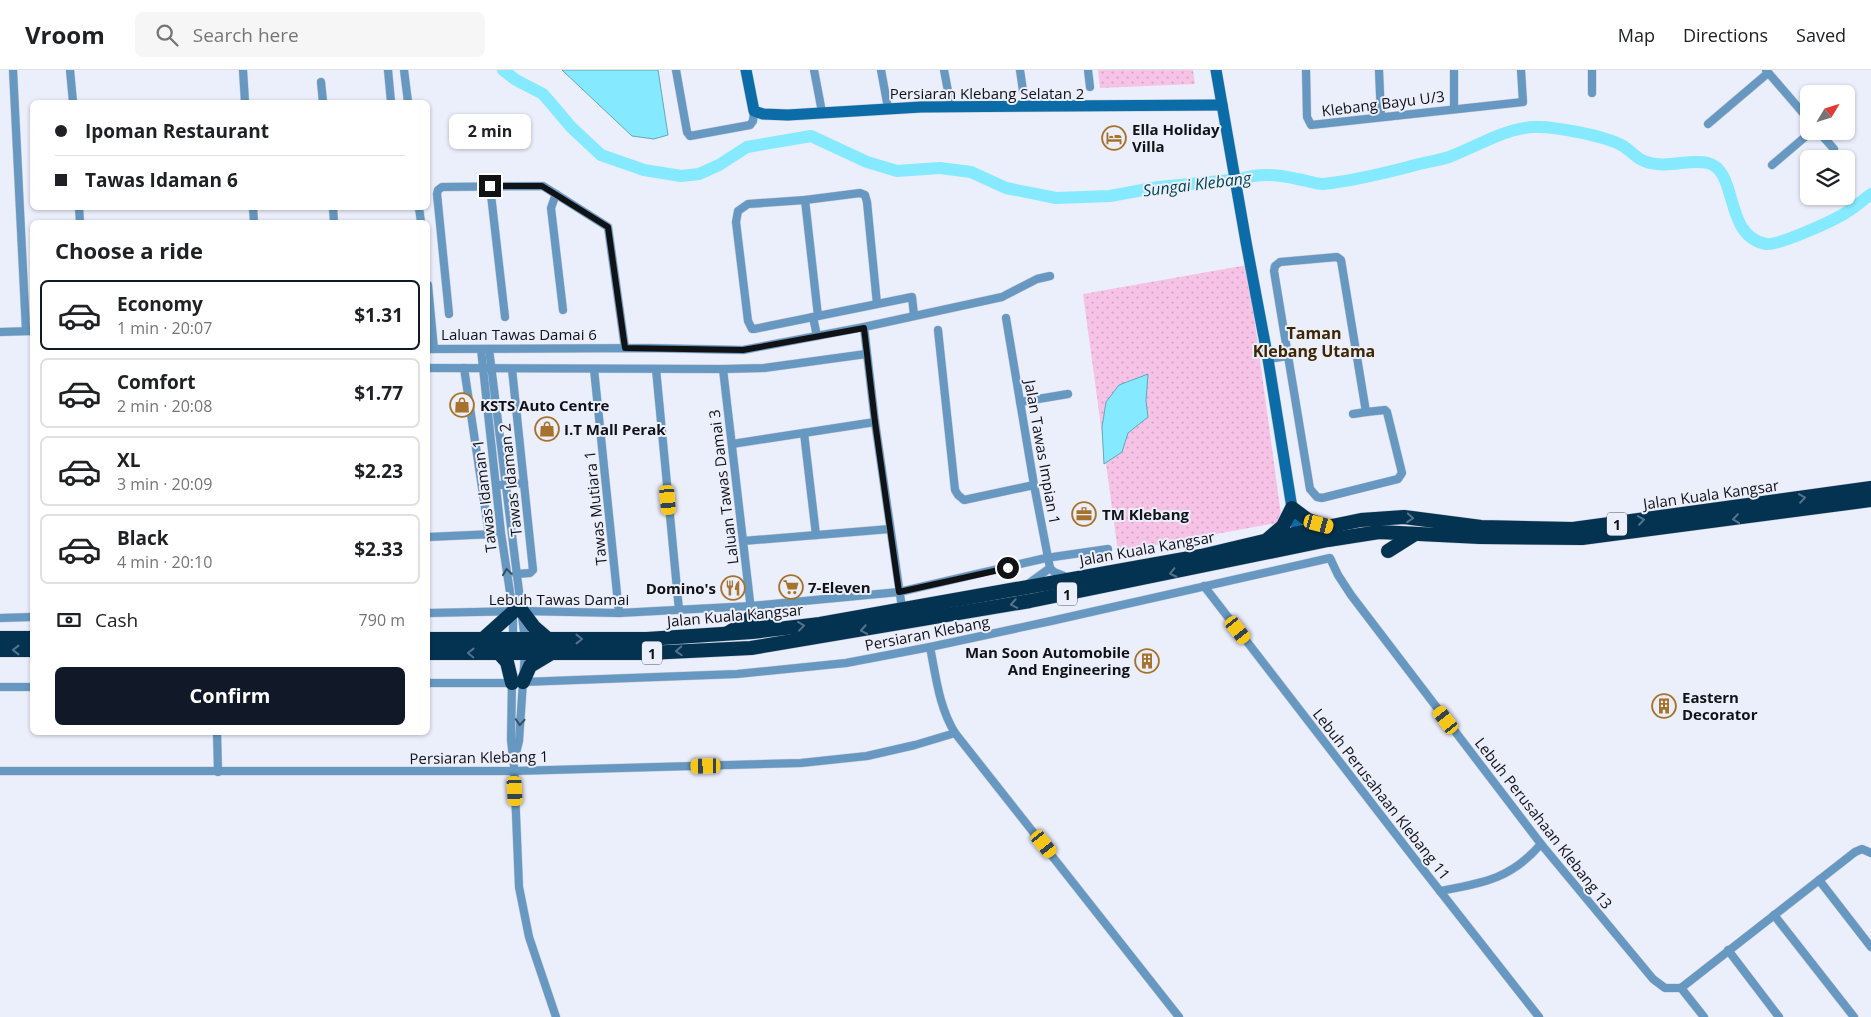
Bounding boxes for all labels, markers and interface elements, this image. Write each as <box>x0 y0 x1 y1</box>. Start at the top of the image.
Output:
search box <box>135 12 485 57</box>
text: Vroom <box>25 18 105 51</box>
icon: search <box>153 21 181 49</box>
text: Search here <box>193 22 299 48</box>
text: Map <box>1618 23 1655 47</box>
text: Directions <box>1683 23 1768 47</box>
text: Saved <box>1796 23 1846 47</box>
street label: Persiaran Klebang Selatan 2 <box>890 83 1084 103</box>
north arrow <box>1800 85 1855 140</box>
map controls <box>1800 85 1855 205</box>
street label: Klebang Bayu U/3 <box>1320 86 1446 120</box>
callout: 2 min <box>449 114 531 148</box>
text: Ipoman Restaurant <box>85 118 269 144</box>
place label: Ella Holiday Villa <box>1132 119 1220 156</box>
text: 2 min <box>468 120 512 142</box>
hotel icon: Ella Holiday Villa <box>1101 125 1127 151</box>
button: layers <box>1800 150 1855 205</box>
water label: Sungai Klebang <box>1142 166 1253 202</box>
text: Tawas Idaman 6 <box>85 167 238 193</box>
route end <box>479 175 501 197</box>
text: Choose a ride <box>55 235 203 265</box>
text: Economy <box>117 291 203 317</box>
icon: car <box>57 293 102 338</box>
text: $1.31 <box>354 302 403 328</box>
text: 1 min · 20:07 <box>117 317 212 339</box>
district label: Taman Klebang Utama <box>1253 322 1375 362</box>
street label: Laluan Tawas Damai 6 <box>441 324 597 344</box>
text: Comfort <box>117 369 196 395</box>
icon: car <box>57 371 102 416</box>
street label: Jalan Tawas Impian 1 <box>1020 376 1066 526</box>
text: $1.77 <box>354 380 403 406</box>
shop icon: KSTS Auto Centre <box>449 392 475 418</box>
text: 2 min · 20:08 <box>117 395 212 417</box>
place label: KSTS Auto Centre <box>480 395 610 415</box>
street label: Laluan Tawas Damai 3 <box>704 408 742 566</box>
shop icon: I.T Mall Perak <box>534 416 560 442</box>
place label: I.T Mall Perak <box>564 419 666 439</box>
street label: Tawas Idaman 2 <box>494 423 526 537</box>
street label: Tawas Idaman 1 <box>467 439 501 553</box>
text: XL <box>117 447 140 473</box>
icon: car <box>57 449 102 494</box>
street label: Tawas Mutiara 1 <box>579 450 611 566</box>
text: $2.23 <box>354 458 403 484</box>
text: 3 min · 20:09 <box>117 473 212 495</box>
street label: Jalan Kuala Kangsar <box>1640 475 1780 514</box>
car <box>659 484 676 516</box>
one-way arrow <box>1798 493 1806 504</box>
office icon: TM Klebang <box>1071 501 1097 527</box>
place label: TM Klebang <box>1102 504 1190 524</box>
road number: 1 <box>1607 512 1627 536</box>
car <box>1302 513 1335 535</box>
one-way arrow <box>1406 513 1414 524</box>
one-way arrow <box>1732 513 1740 524</box>
one-way arrow <box>1637 515 1645 526</box>
text: Black <box>117 525 169 551</box>
street label: Jalan Kuala Kangsar <box>1076 526 1216 570</box>
icon: car <box>57 527 102 572</box>
text: $2.33 <box>354 536 403 562</box>
text: 4 min · 20:10 <box>117 551 212 573</box>
route start <box>997 557 1019 579</box>
one-way arrow <box>1169 567 1178 578</box>
one-way arrow <box>503 568 513 577</box>
supermarket icon: 7-Eleven <box>778 574 804 600</box>
restaurant icon: Domino's <box>720 575 746 601</box>
place label: 7-Eleven <box>808 577 871 597</box>
place label: Domino's <box>646 578 716 598</box>
road number: 1 <box>1057 582 1077 606</box>
street label: Lebuh Tawas Damai <box>489 589 629 609</box>
street label: Jalan Kuala Kangsar <box>664 599 804 631</box>
one-way arrow <box>1010 599 1018 609</box>
icon: cash <box>55 606 83 634</box>
text: Cash <box>95 607 138 633</box>
text: 790 m <box>359 609 405 631</box>
street label: Persiaran Klebang <box>863 611 991 655</box>
car <box>1222 614 1253 646</box>
one-way arrow <box>797 621 805 632</box>
one-way arrow <box>860 624 869 634</box>
one-way arrow <box>576 634 583 644</box>
road number: 1 <box>642 642 662 664</box>
place label: Man Soon Automobile And Engineering <box>965 642 1131 679</box>
one-way arrow <box>12 645 20 655</box>
one-way arrow <box>675 646 683 657</box>
one-way arrow <box>466 648 474 658</box>
building icon: Man Soon Automobile And Engineering <box>1134 648 1160 674</box>
button: Confirm <box>55 667 405 725</box>
place label: Eastern Decorator <box>1682 687 1758 724</box>
building icon: Eastern Decorator <box>1651 693 1677 719</box>
street label: Lebuh Perusahaan Klebang 11 <box>1309 704 1455 884</box>
car <box>1430 704 1461 736</box>
one-way arrow <box>515 718 526 726</box>
street label: Lebuh Perusahaan Klebang 13 <box>1471 733 1617 913</box>
street label: Persiaran Klebang 1 <box>409 746 549 768</box>
car <box>690 758 721 774</box>
car <box>506 776 523 806</box>
car <box>1028 828 1059 860</box>

